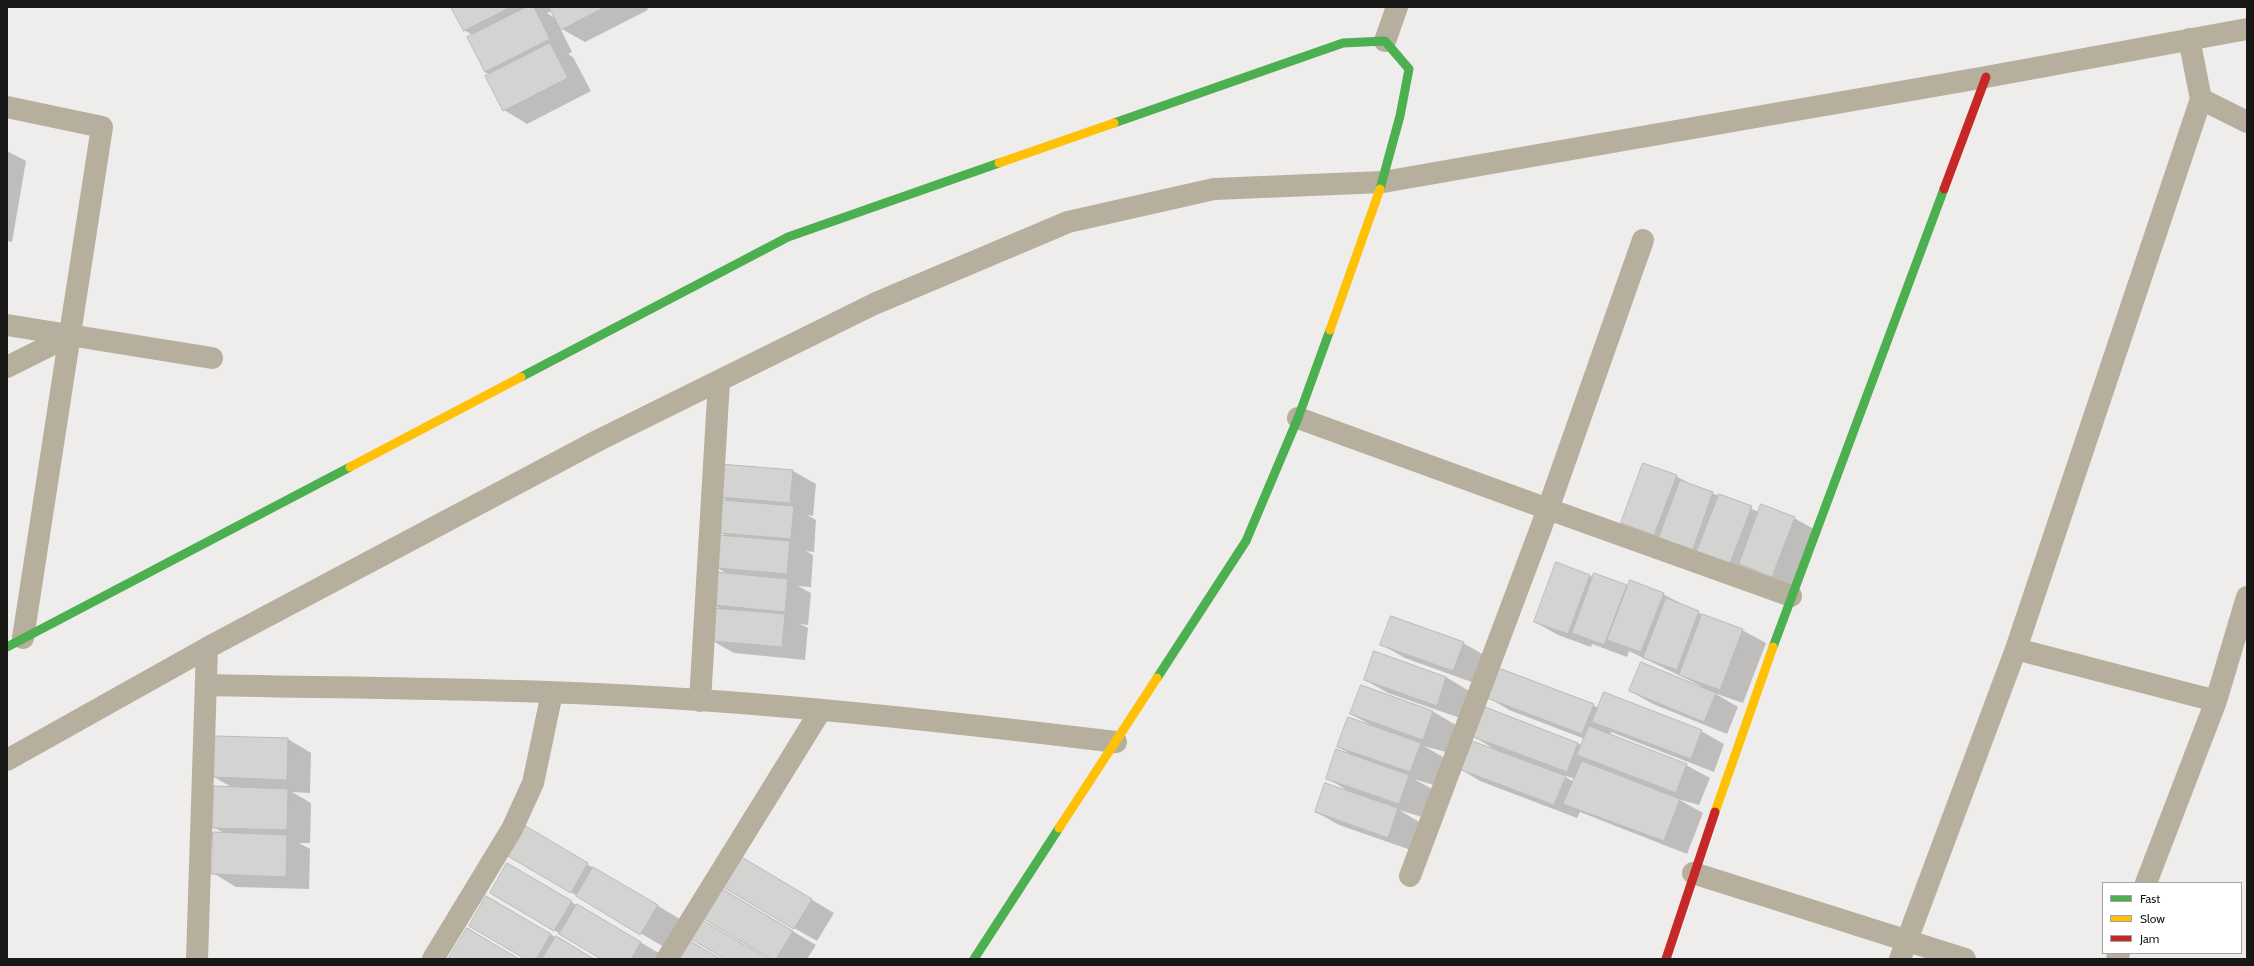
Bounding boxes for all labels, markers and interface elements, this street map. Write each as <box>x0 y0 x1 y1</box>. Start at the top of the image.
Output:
legend <box>2102 882 2242 954</box>
text: Fast <box>2140 891 2160 906</box>
text: Slow <box>2140 911 2165 926</box>
text: Jam <box>2140 931 2159 946</box>

